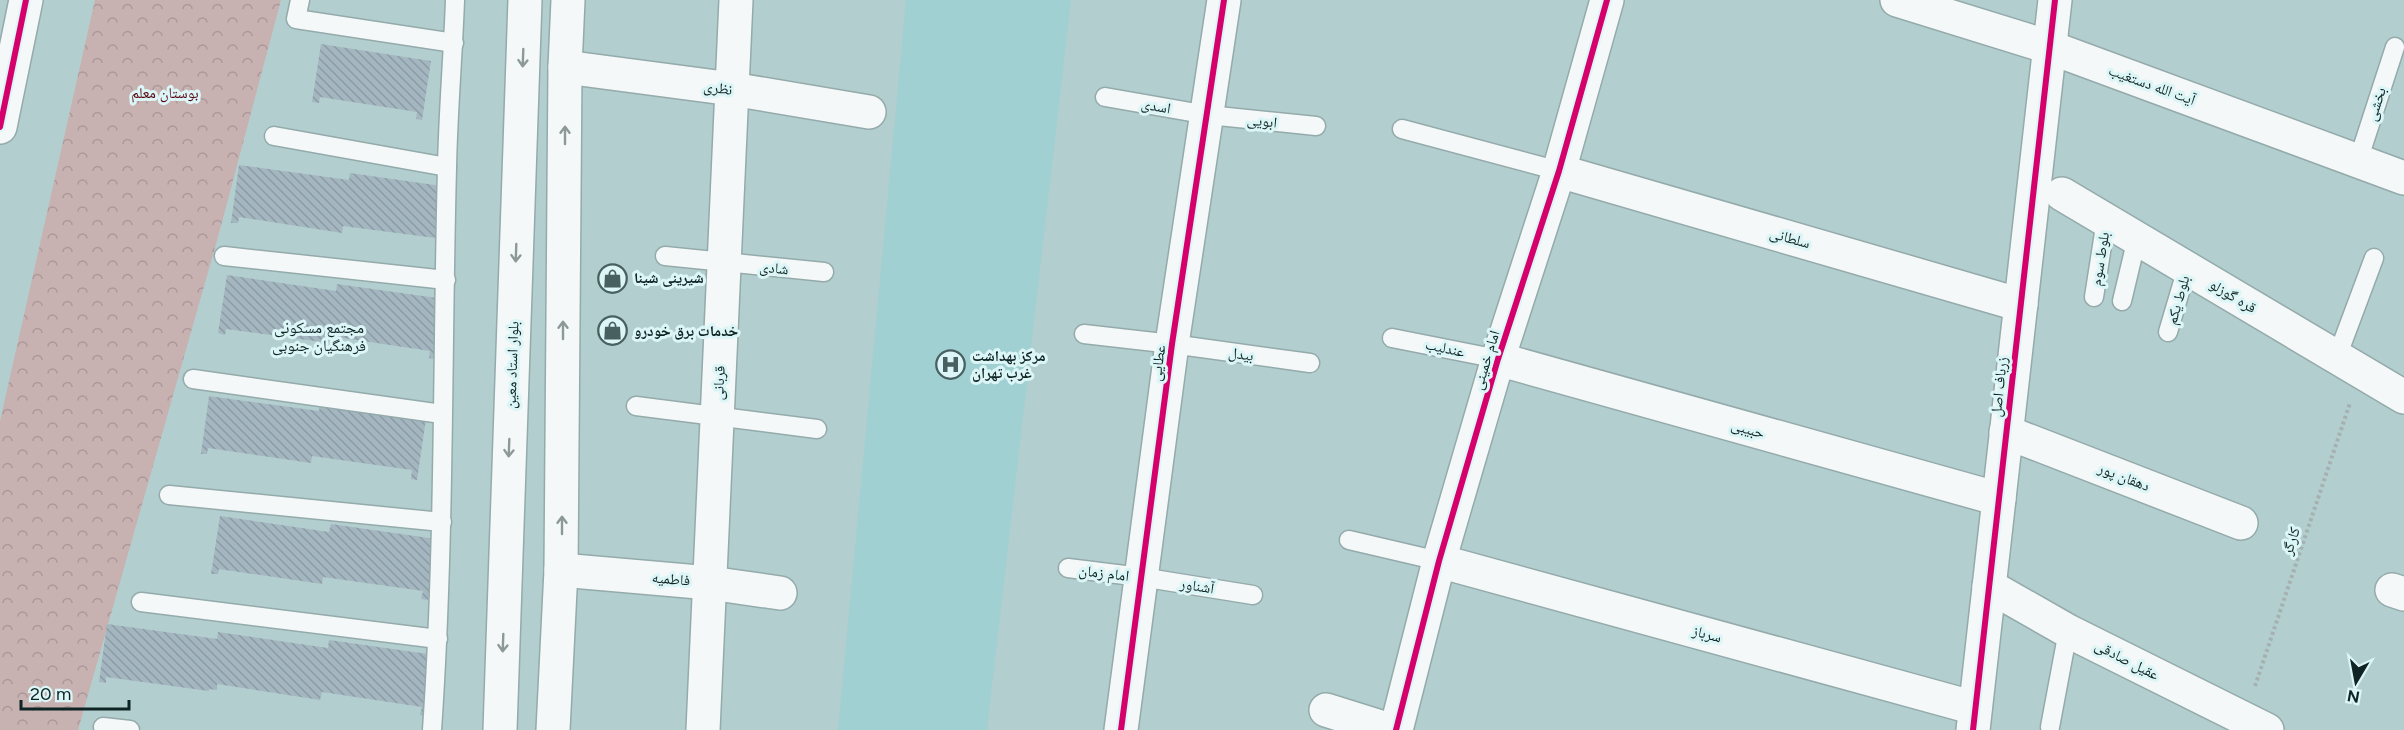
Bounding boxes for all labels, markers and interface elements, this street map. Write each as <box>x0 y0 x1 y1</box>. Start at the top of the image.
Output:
one-way arrow <box>517 48 529 68</box>
street label: آیت الله دستغیب <box>2106 61 2199 109</box>
street label: نظری <box>702 77 734 100</box>
park label: بوستان معلم <box>131 84 199 103</box>
street label: بخشی <box>2362 85 2391 123</box>
street label: اسدی <box>1140 95 1172 118</box>
street label: ابویی <box>1246 110 1278 133</box>
one-way arrow <box>559 125 571 145</box>
street label: سلطانی <box>1767 224 1812 253</box>
street label: بلوط سوم <box>2087 231 2114 287</box>
one-way arrow <box>511 243 522 263</box>
street label: شادی <box>759 258 789 279</box>
shop icon: شیرینی شینا <box>597 262 629 294</box>
place label: شیرینی شینا <box>634 269 704 287</box>
street label: بلوط یکم <box>2162 273 2195 327</box>
street label: قره گوزلو <box>2206 275 2260 317</box>
shop icon: خدمات برق خودرو <box>597 315 629 347</box>
district label: مجتمع مسکونی فرهنگیان جنوبی <box>272 318 366 356</box>
one-way arrow <box>557 320 569 340</box>
street label: بلوار استاد معین <box>501 321 524 409</box>
place label: خدمات برق خودرو <box>634 322 738 340</box>
street label: امام خمینی <box>1468 328 1504 392</box>
street label: عندلیب <box>1424 335 1467 361</box>
street label: عطایی <box>1147 343 1170 382</box>
street label: بیدل <box>1227 343 1255 366</box>
place label: مرکز بهداشت غرب تهران <box>972 347 1046 382</box>
hospital icon: مرکز بهداشت غرب تهران <box>935 349 967 381</box>
street label: زرباف اصل <box>1987 356 2012 418</box>
street label: قربانی <box>709 365 730 401</box>
street label: حبیبی <box>1729 416 1767 443</box>
one-way arrow <box>504 438 515 458</box>
street label: دهقان پور <box>2094 459 2152 496</box>
one-way arrow <box>556 515 567 535</box>
street label: کارگر <box>2278 525 2304 558</box>
street label: امام زمان <box>1078 561 1130 586</box>
street label: فاطمیه <box>651 568 691 590</box>
street label: آشناور <box>1178 574 1217 598</box>
street label: سرباز <box>1689 621 1724 647</box>
one-way arrow <box>497 633 508 653</box>
street label: عقیل صادقی <box>2091 636 2163 685</box>
north arrow <box>2326 652 2386 712</box>
scale bar <box>21 673 129 711</box>
text: 20 m <box>30 683 71 705</box>
text: N <box>2346 686 2361 707</box>

